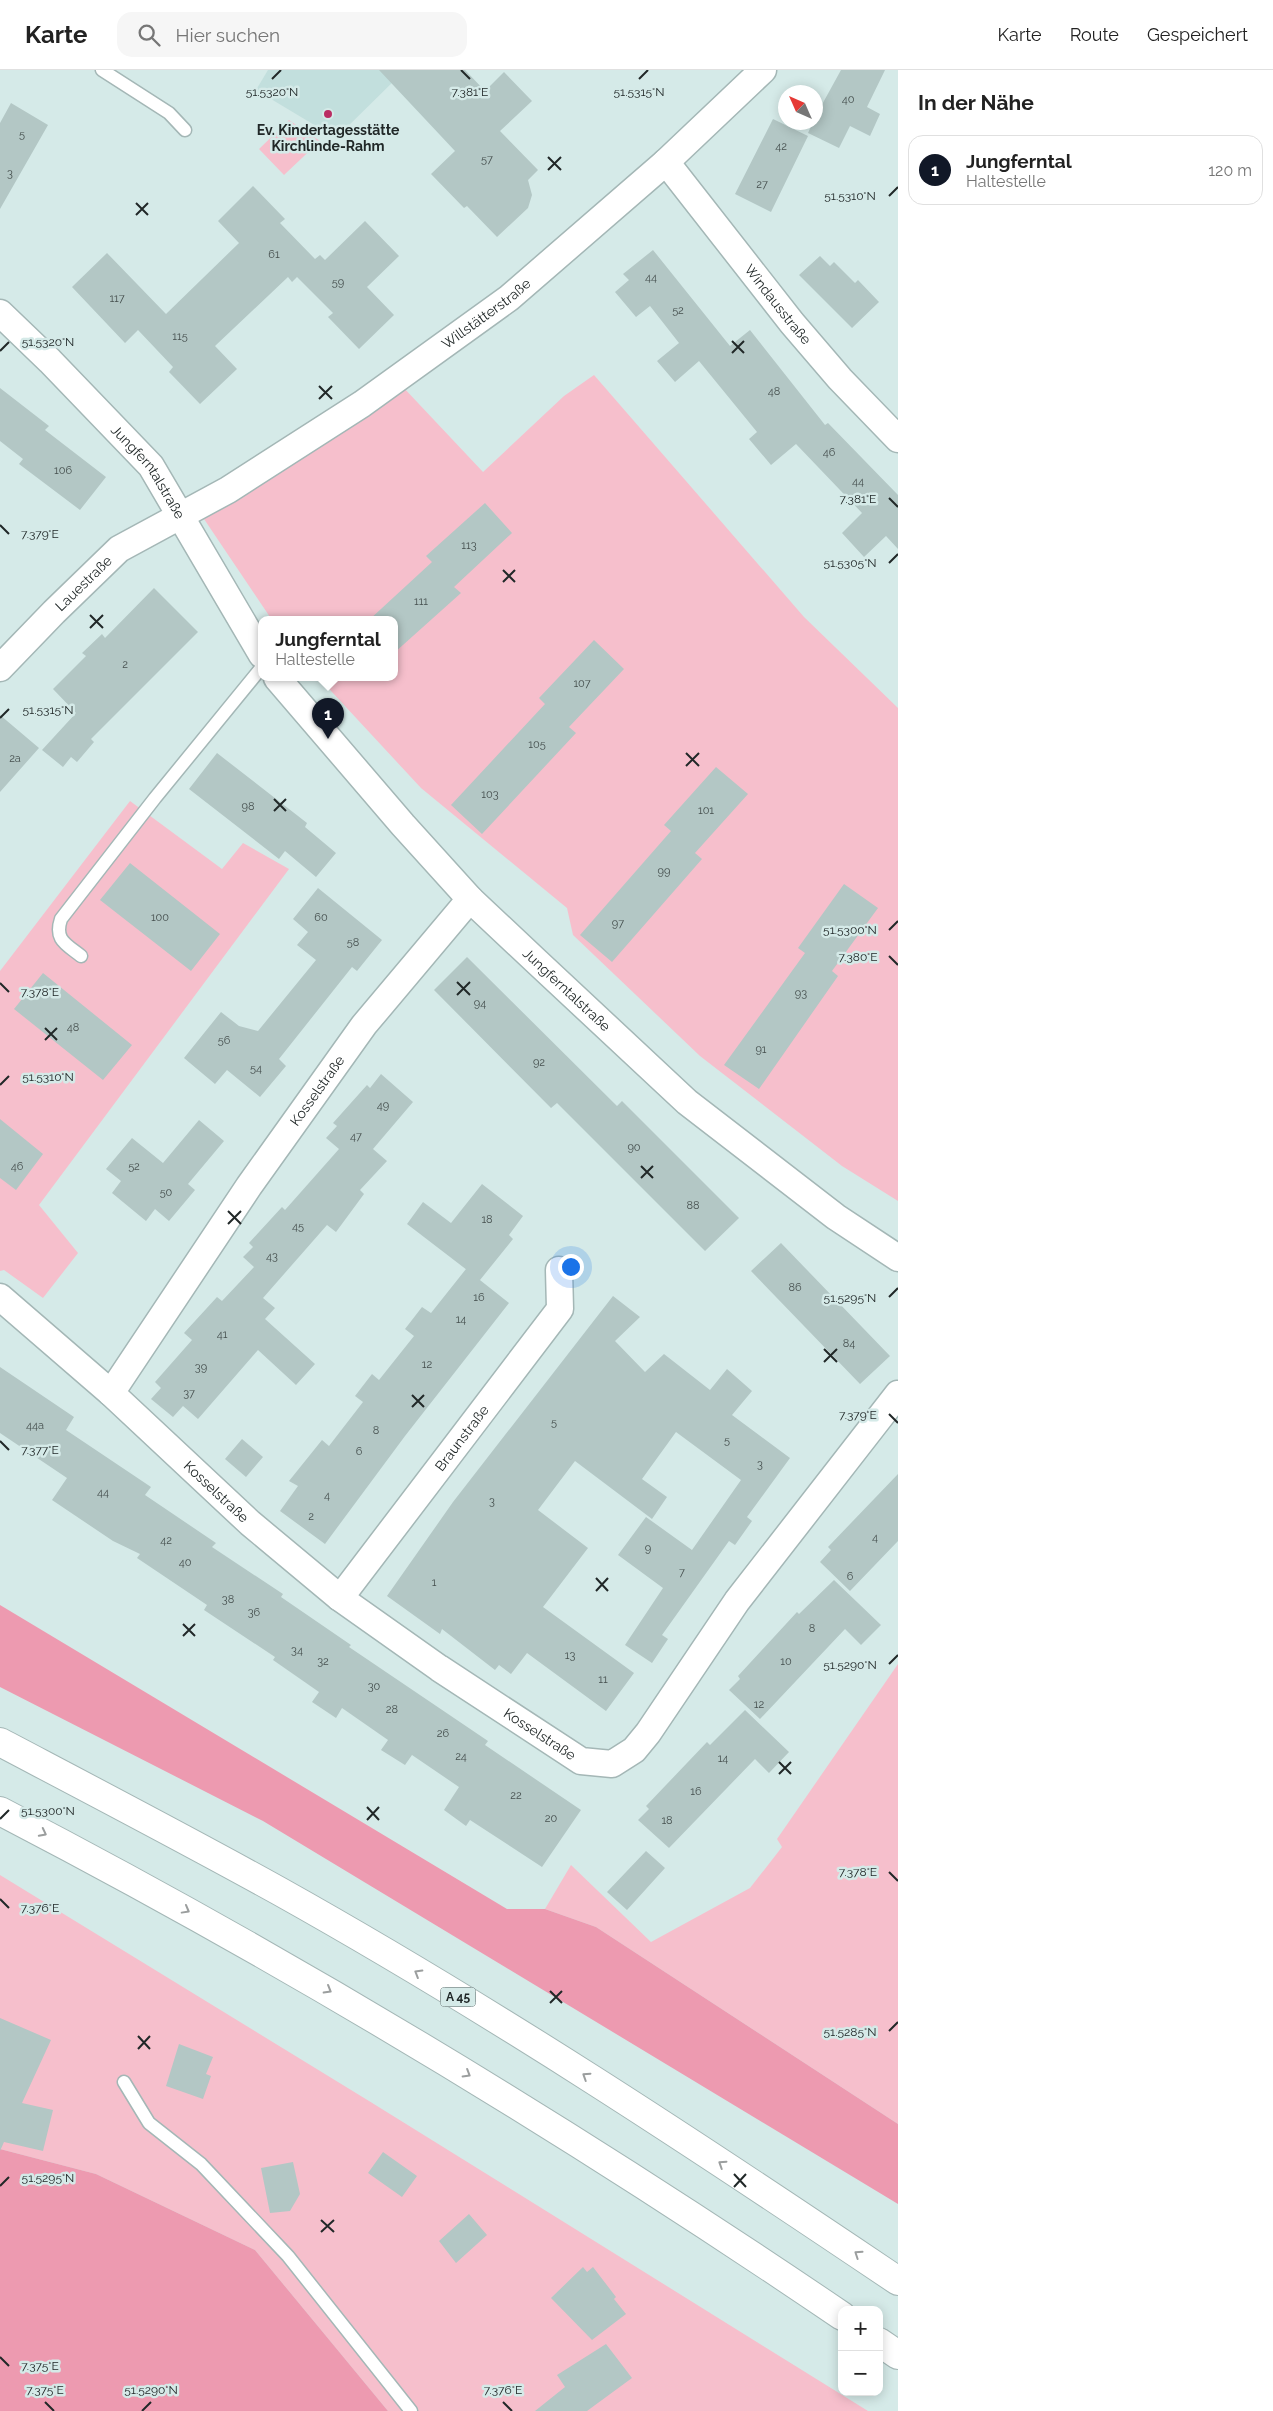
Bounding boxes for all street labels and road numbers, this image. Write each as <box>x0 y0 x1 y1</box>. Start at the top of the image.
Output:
street label: Windausstraße <box>741 261 814 347</box>
street label: Willstätterstraße <box>439 275 534 352</box>
street label: Jungferntalstraße <box>108 422 188 522</box>
street label: Lauestraße <box>52 552 115 614</box>
street label: Jungferntalstraße <box>520 945 614 1034</box>
street label: Kosselstraße <box>287 1052 348 1129</box>
street label: Braunstraße <box>432 1402 492 1474</box>
street label: Kosselstraße <box>181 1458 252 1526</box>
street label: Kosselstraße <box>501 1705 579 1763</box>
road number: A 45 <box>440 1988 476 2006</box>

